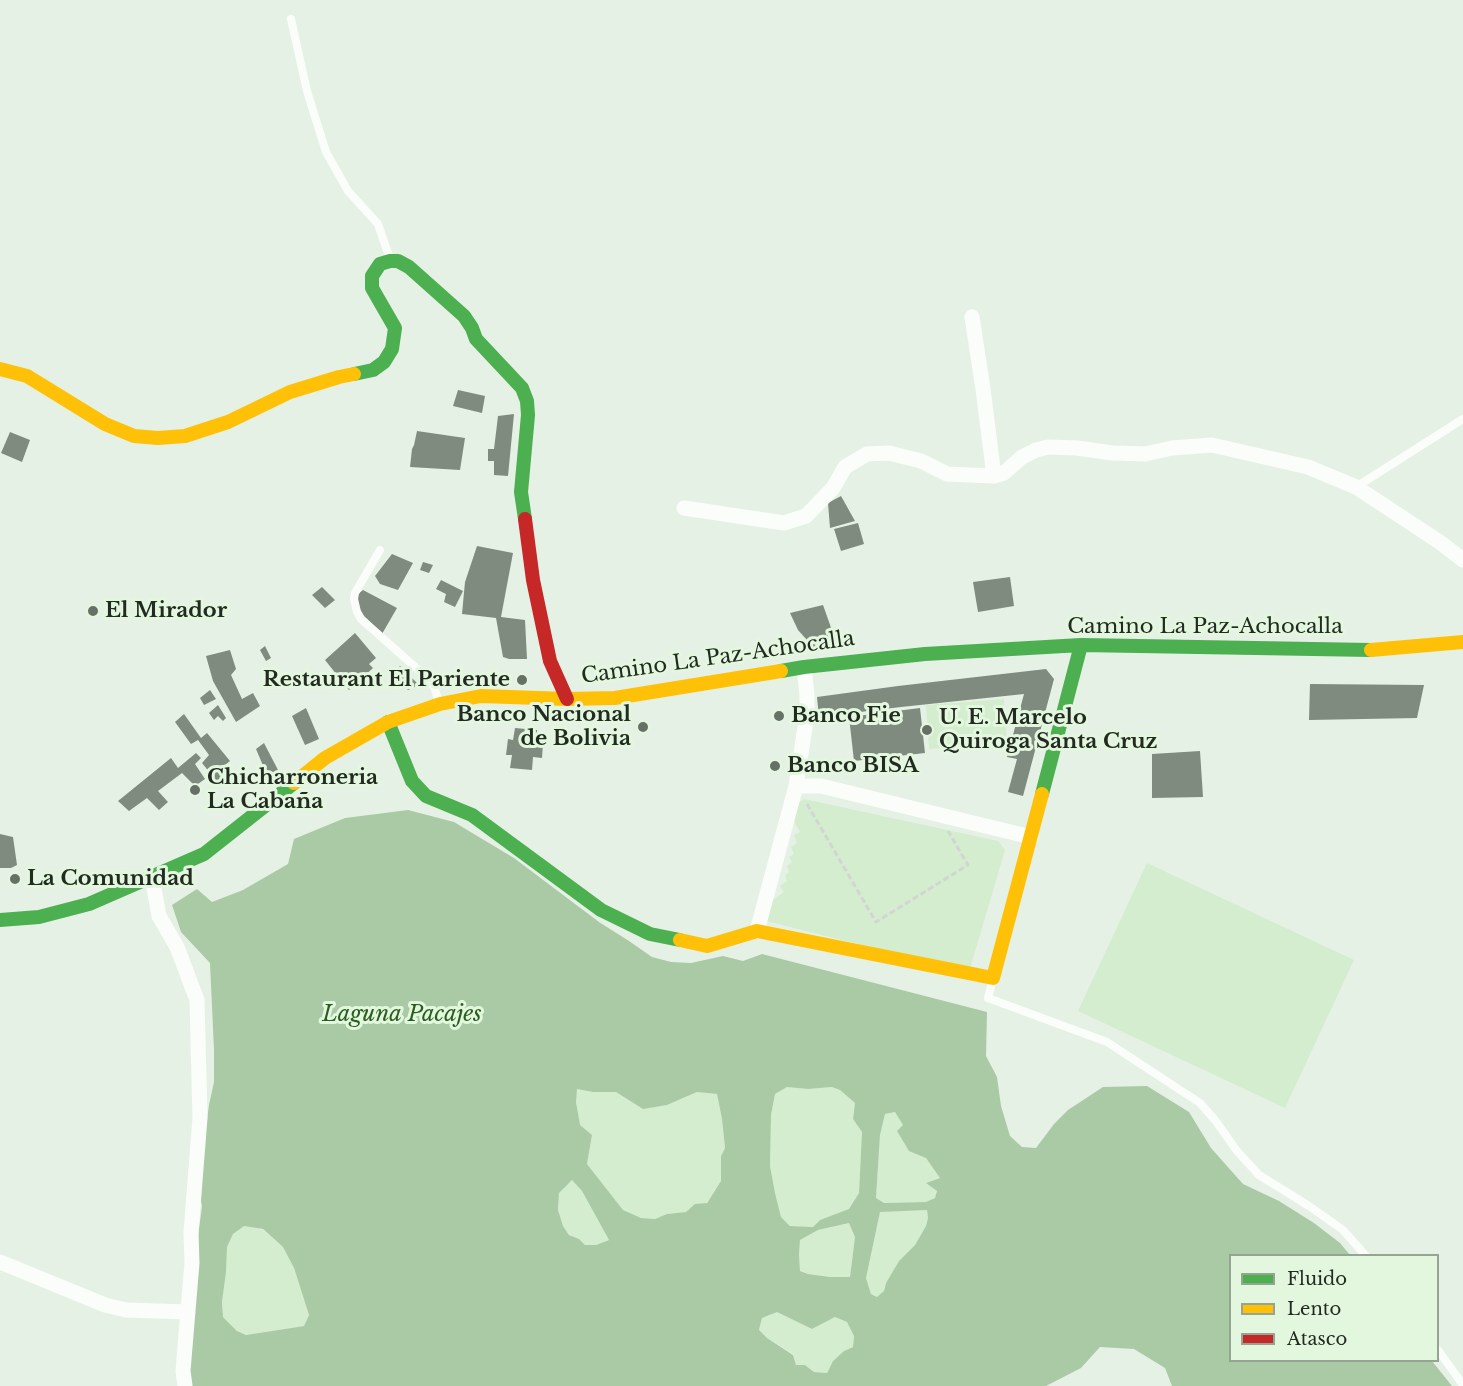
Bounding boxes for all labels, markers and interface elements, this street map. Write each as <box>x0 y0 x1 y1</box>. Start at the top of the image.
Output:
place label: El Mirador <box>105 598 227 624</box>
marker: El Mirador <box>86 604 100 618</box>
street label: Camino La Paz-Achocalla <box>1067 614 1343 640</box>
street label: Camino La Paz-Achocalla <box>580 626 856 690</box>
place label: Restaurant El Pariente <box>263 667 510 693</box>
marker: Restaurant El Pariente <box>515 673 529 687</box>
place label: Banco Nacional de Bolivia <box>457 702 631 752</box>
place label: Banco Fie <box>791 703 901 729</box>
place label: U. E. Marcelo Quiroga Santa Cruz <box>939 705 1158 755</box>
marker: Banco Fie <box>772 709 786 723</box>
marker: Banco Nacional de Bolivia <box>636 720 650 734</box>
marker: U. E. Marcelo Quiroga Santa Cruz <box>920 723 934 737</box>
place label: Banco BISA <box>787 753 919 779</box>
marker: Banco BISA <box>768 759 782 773</box>
place label: Chicharroneria La Cabaña <box>207 765 378 815</box>
marker: Chicharroneria La Cabaña <box>188 783 202 797</box>
place label: La Comunidad <box>27 866 194 892</box>
marker: La Comunidad <box>8 872 22 886</box>
water label: Laguna Pacajes <box>322 1002 482 1028</box>
legend <box>1229 1254 1439 1362</box>
text: Fluido <box>1287 1268 1347 1290</box>
text: Lento <box>1287 1298 1341 1320</box>
text: Atasco <box>1287 1328 1347 1350</box>

